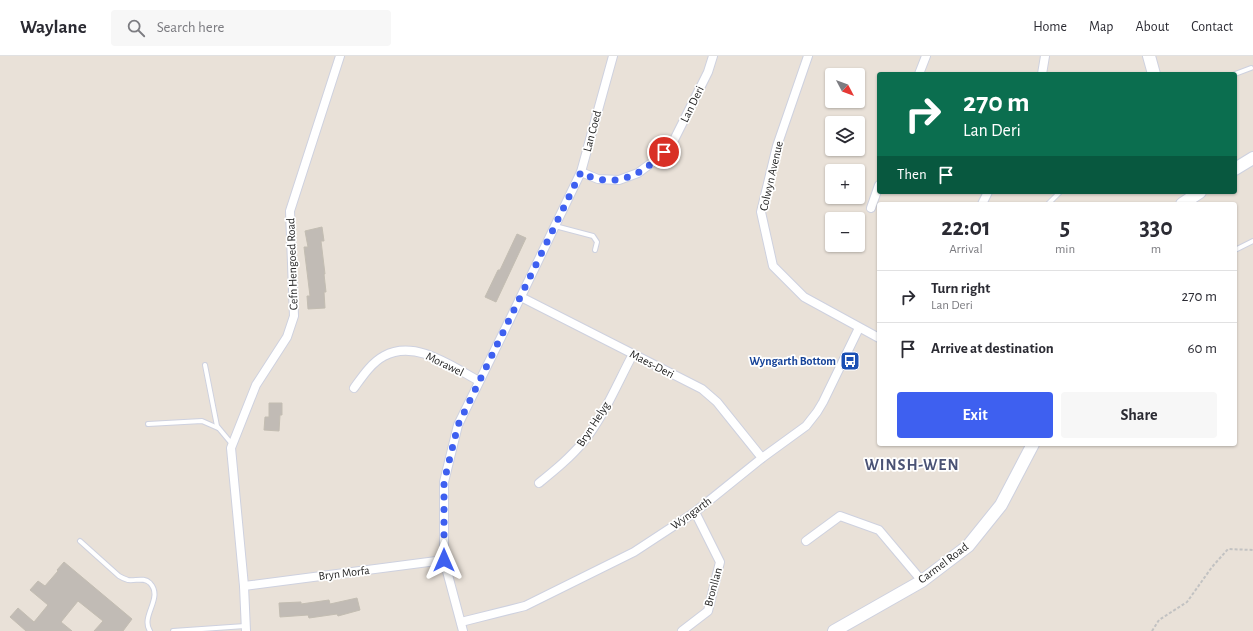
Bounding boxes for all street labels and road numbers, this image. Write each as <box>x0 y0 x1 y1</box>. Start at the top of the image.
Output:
street label: Lan Deri <box>678 84 706 124</box>
street label: Lan Coed <box>581 109 603 153</box>
street label: Colwyn Avenue <box>757 140 786 212</box>
street label: Cefn Hengoed Road <box>284 218 300 310</box>
street label: Maes-Deri <box>628 348 676 380</box>
street label: Morawel <box>424 350 466 378</box>
street label: Bryn Helyg <box>574 399 613 449</box>
street label: Wyngarth <box>669 494 714 532</box>
street label: Carmel Road <box>916 540 970 586</box>
street label: Bryn Morfa <box>318 564 371 583</box>
street label: Bronllan <box>702 566 724 608</box>

